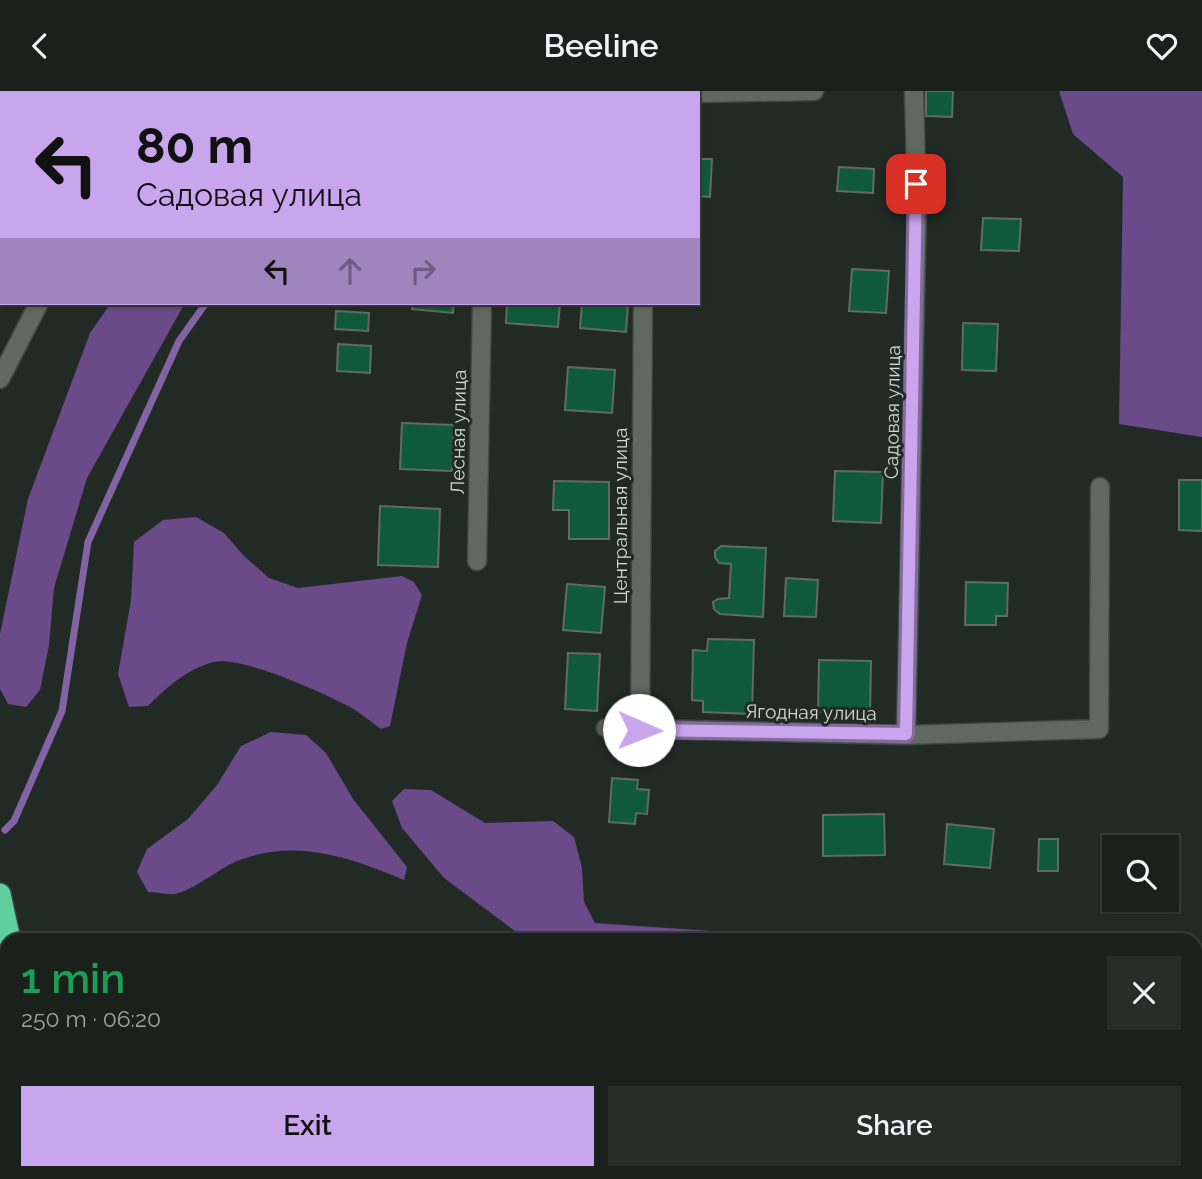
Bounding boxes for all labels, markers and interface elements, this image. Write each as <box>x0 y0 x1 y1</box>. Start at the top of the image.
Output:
icon: back <box>21 27 59 65</box>
text: Beeline <box>543 27 659 64</box>
icon: heart <box>1143 27 1181 65</box>
text: 80 m <box>136 117 253 174</box>
icon: left <box>21 119 112 210</box>
pin <box>886 154 946 214</box>
icon: arrive <box>897 165 935 203</box>
text: Садовая улица <box>136 176 362 213</box>
icon: left <box>258 252 296 290</box>
icon: ahead <box>331 252 369 290</box>
icon: right <box>404 252 442 290</box>
street label: Садовая улица <box>880 345 904 479</box>
street label: Лесная улица <box>446 369 470 495</box>
street label: Центральная улица <box>609 428 631 604</box>
position arrow <box>602 693 676 767</box>
street label: Ягодная улица <box>745 700 877 724</box>
map controls <box>1102 835 1179 912</box>
button: search <box>1102 835 1179 912</box>
text: 1 min <box>21 954 125 1003</box>
button: close <box>1107 956 1181 1030</box>
text: 250 m · 06:20 <box>21 1005 161 1032</box>
button: Exit <box>21 1086 594 1166</box>
button: Share <box>608 1086 1181 1166</box>

